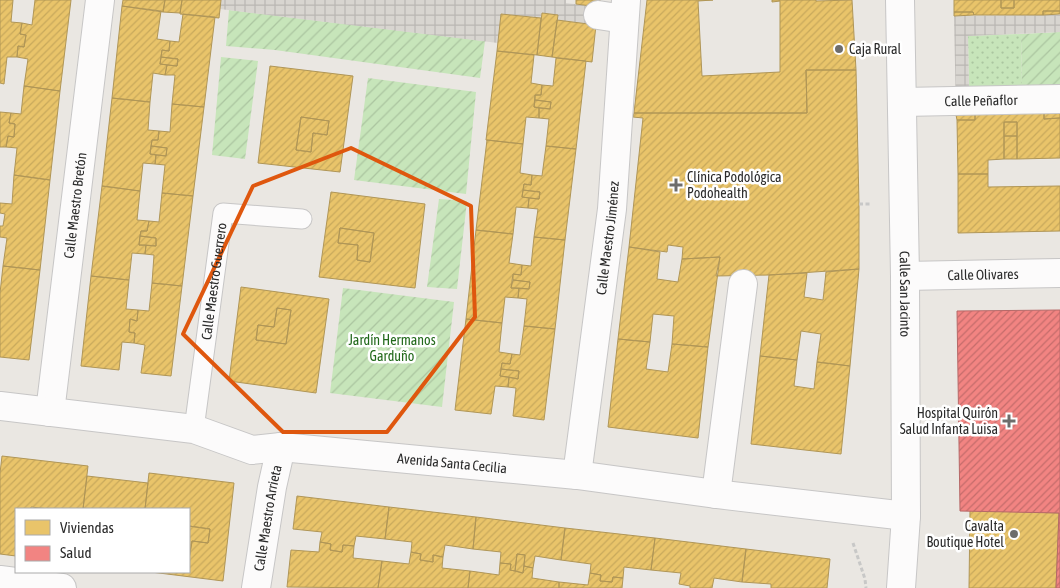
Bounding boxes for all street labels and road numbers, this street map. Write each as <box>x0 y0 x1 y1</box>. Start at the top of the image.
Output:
street label: Calle Peñaflor <box>944 92 1018 109</box>
street label: Calle Maestro Bretón <box>61 152 89 259</box>
street label: Calle Maestro Jiménez <box>593 180 622 296</box>
street label: Calle Maestro Guerrero <box>198 222 230 341</box>
street label: Calle San Jacinto <box>897 251 913 337</box>
street label: Calle Olivares <box>947 266 1019 283</box>
street label: Avenida Santa Cecilia <box>396 450 508 476</box>
street label: Calle Maestro Arrieta <box>251 463 285 572</box>

